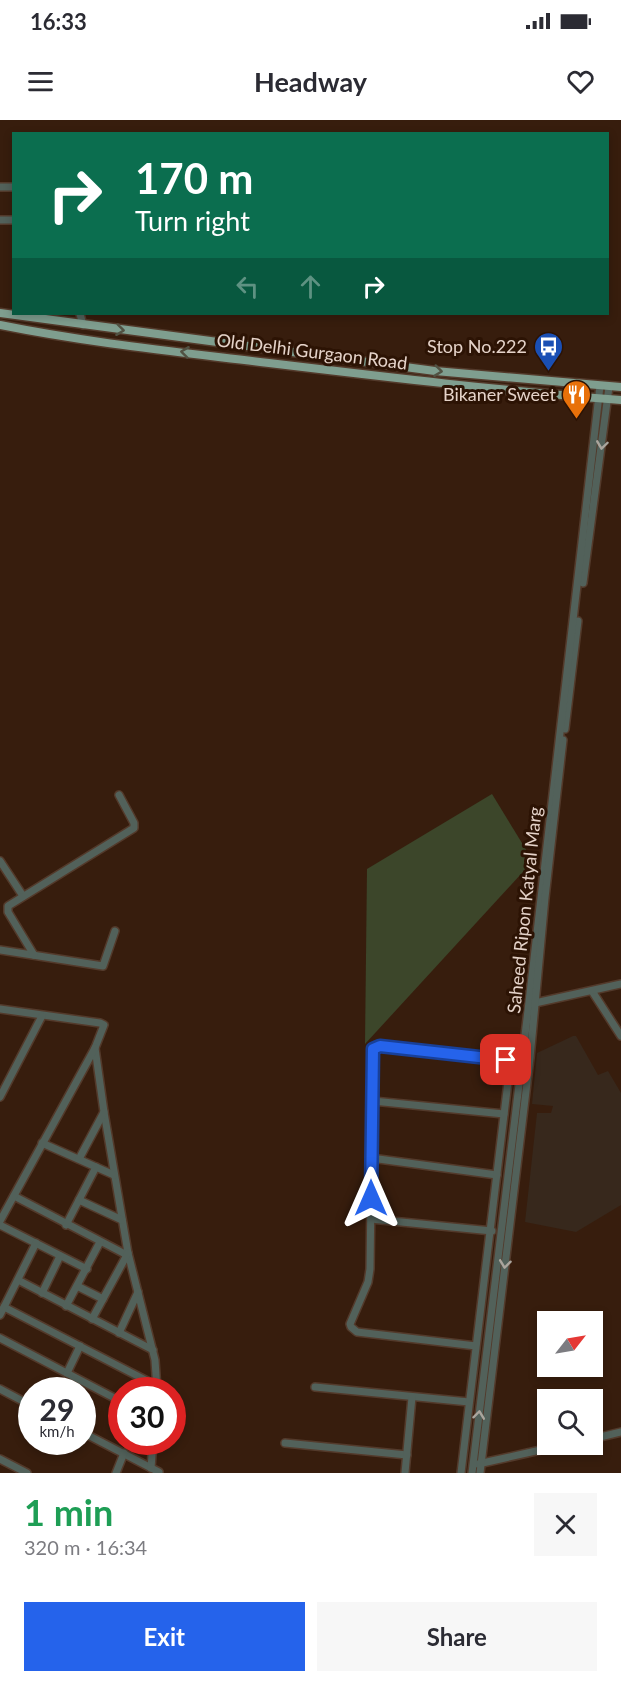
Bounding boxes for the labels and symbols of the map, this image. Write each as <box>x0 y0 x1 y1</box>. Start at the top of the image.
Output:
one-way arrow <box>116 323 125 335</box>
street label: Old Delhi Gurgaon Road <box>215 328 409 374</box>
bus stop icon: Stop No.222 <box>532 330 564 372</box>
place label: Stop No.222 <box>427 335 527 357</box>
one-way arrow <box>181 347 190 359</box>
one-way arrow <box>434 364 443 377</box>
restaurant icon: Bikaner Sweet <box>561 378 593 420</box>
place label: Bikaner Sweet <box>443 383 557 405</box>
one-way arrow <box>596 440 608 449</box>
street label: Saheed Ripon Katyal Marg <box>502 805 546 1015</box>
pin <box>480 1034 531 1085</box>
position arrow <box>339 1166 403 1230</box>
one-way arrow <box>499 1259 512 1268</box>
north arrow <box>537 1311 603 1377</box>
speed limit sign: 30 <box>108 1377 186 1455</box>
one-way arrow <box>472 1410 485 1419</box>

